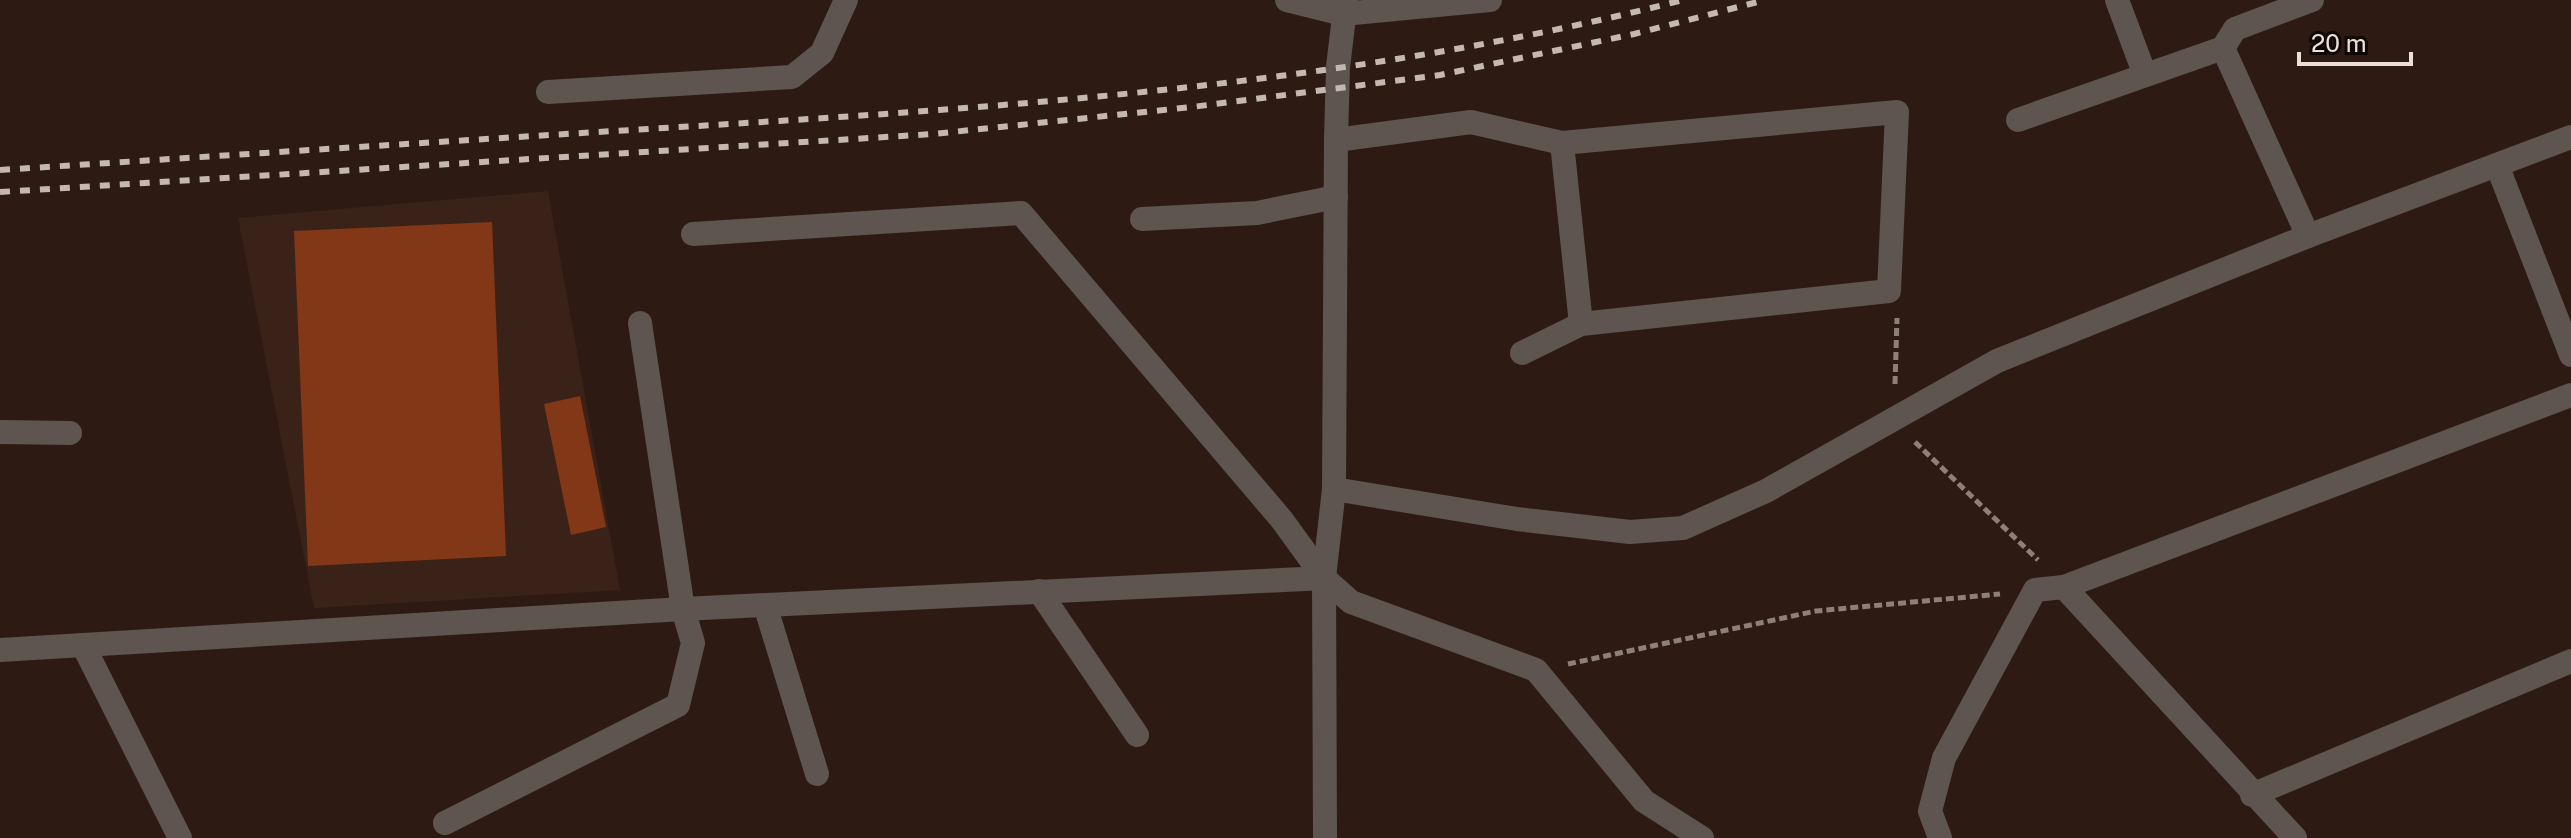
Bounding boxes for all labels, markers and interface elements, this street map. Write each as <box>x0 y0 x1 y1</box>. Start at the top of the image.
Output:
scale bar <box>2299 16 2411 66</box>
text: 20 m <box>2311 29 2367 57</box>

